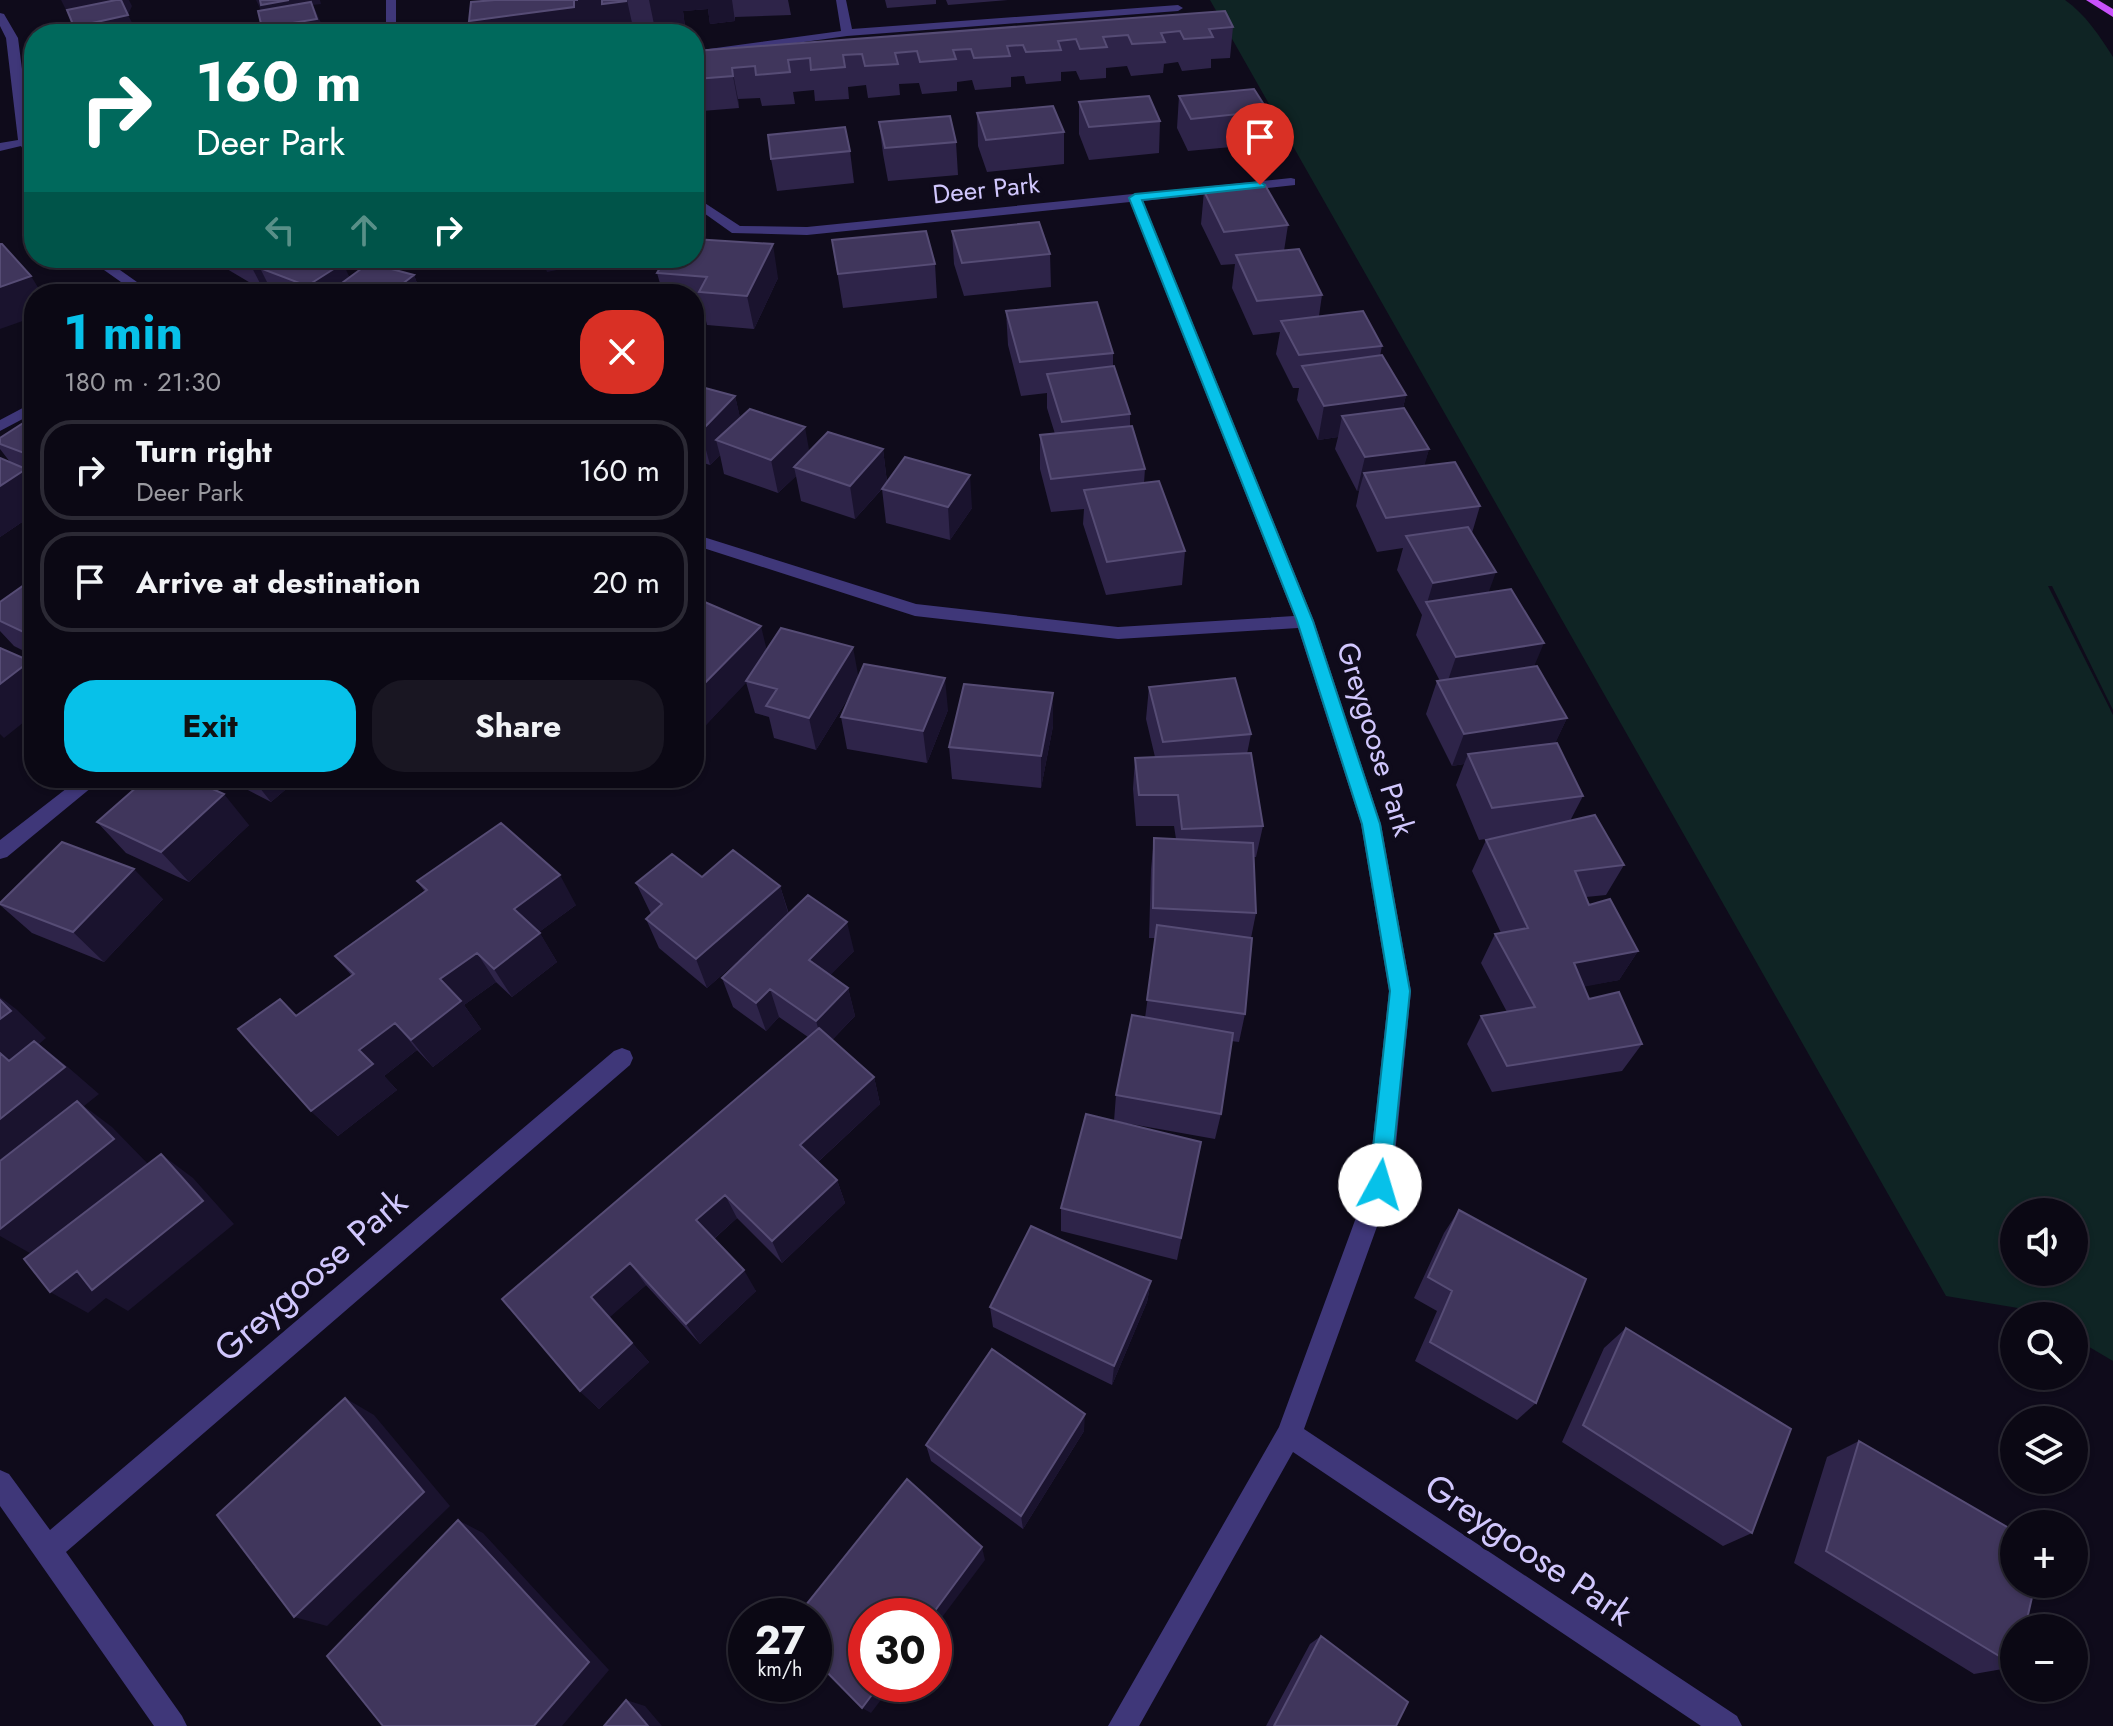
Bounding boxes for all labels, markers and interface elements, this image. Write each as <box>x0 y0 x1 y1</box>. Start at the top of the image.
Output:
text: 160 m <box>196 41 362 122</box>
icon: right <box>64 56 168 160</box>
pin <box>1226 103 1294 185</box>
icon: arrive <box>1238 115 1282 159</box>
text: Deer Park <box>196 116 345 168</box>
street label: Deer Park <box>931 164 1042 214</box>
icon: left <box>258 208 302 252</box>
icon: ahead <box>342 208 386 252</box>
icon: right <box>426 208 470 252</box>
text: 1 min <box>64 298 183 367</box>
button: close <box>580 310 664 394</box>
text: 180 m · 21:30 <box>64 363 221 401</box>
text: Turn right <box>136 430 272 473</box>
icon: right <box>68 448 112 492</box>
text: 160 m <box>579 449 660 492</box>
text: Deer Park <box>136 473 244 511</box>
icon: arrive <box>68 560 112 604</box>
text: Arrive at destination <box>136 561 421 604</box>
text: 20 m <box>593 561 660 604</box>
street label: Greygoose Park <box>1326 637 1426 842</box>
button: Exit <box>64 680 356 772</box>
button: Share <box>372 680 664 772</box>
position arrow <box>1338 1143 1422 1227</box>
street label: Greygoose Park <box>202 1176 418 1374</box>
map controls <box>2000 1198 2088 1702</box>
button: sound <box>2000 1198 2088 1286</box>
button: search <box>2000 1302 2088 1390</box>
button: layers <box>2000 1406 2088 1494</box>
street label: Greygoose Park <box>1415 1460 1644 1638</box>
button: + <box>2000 1510 2088 1598</box>
speed limit sign: 30 <box>848 1598 952 1702</box>
text: 27 <box>755 1611 805 1669</box>
button: − <box>2000 1614 2088 1702</box>
text: km/h <box>757 1655 803 1684</box>

